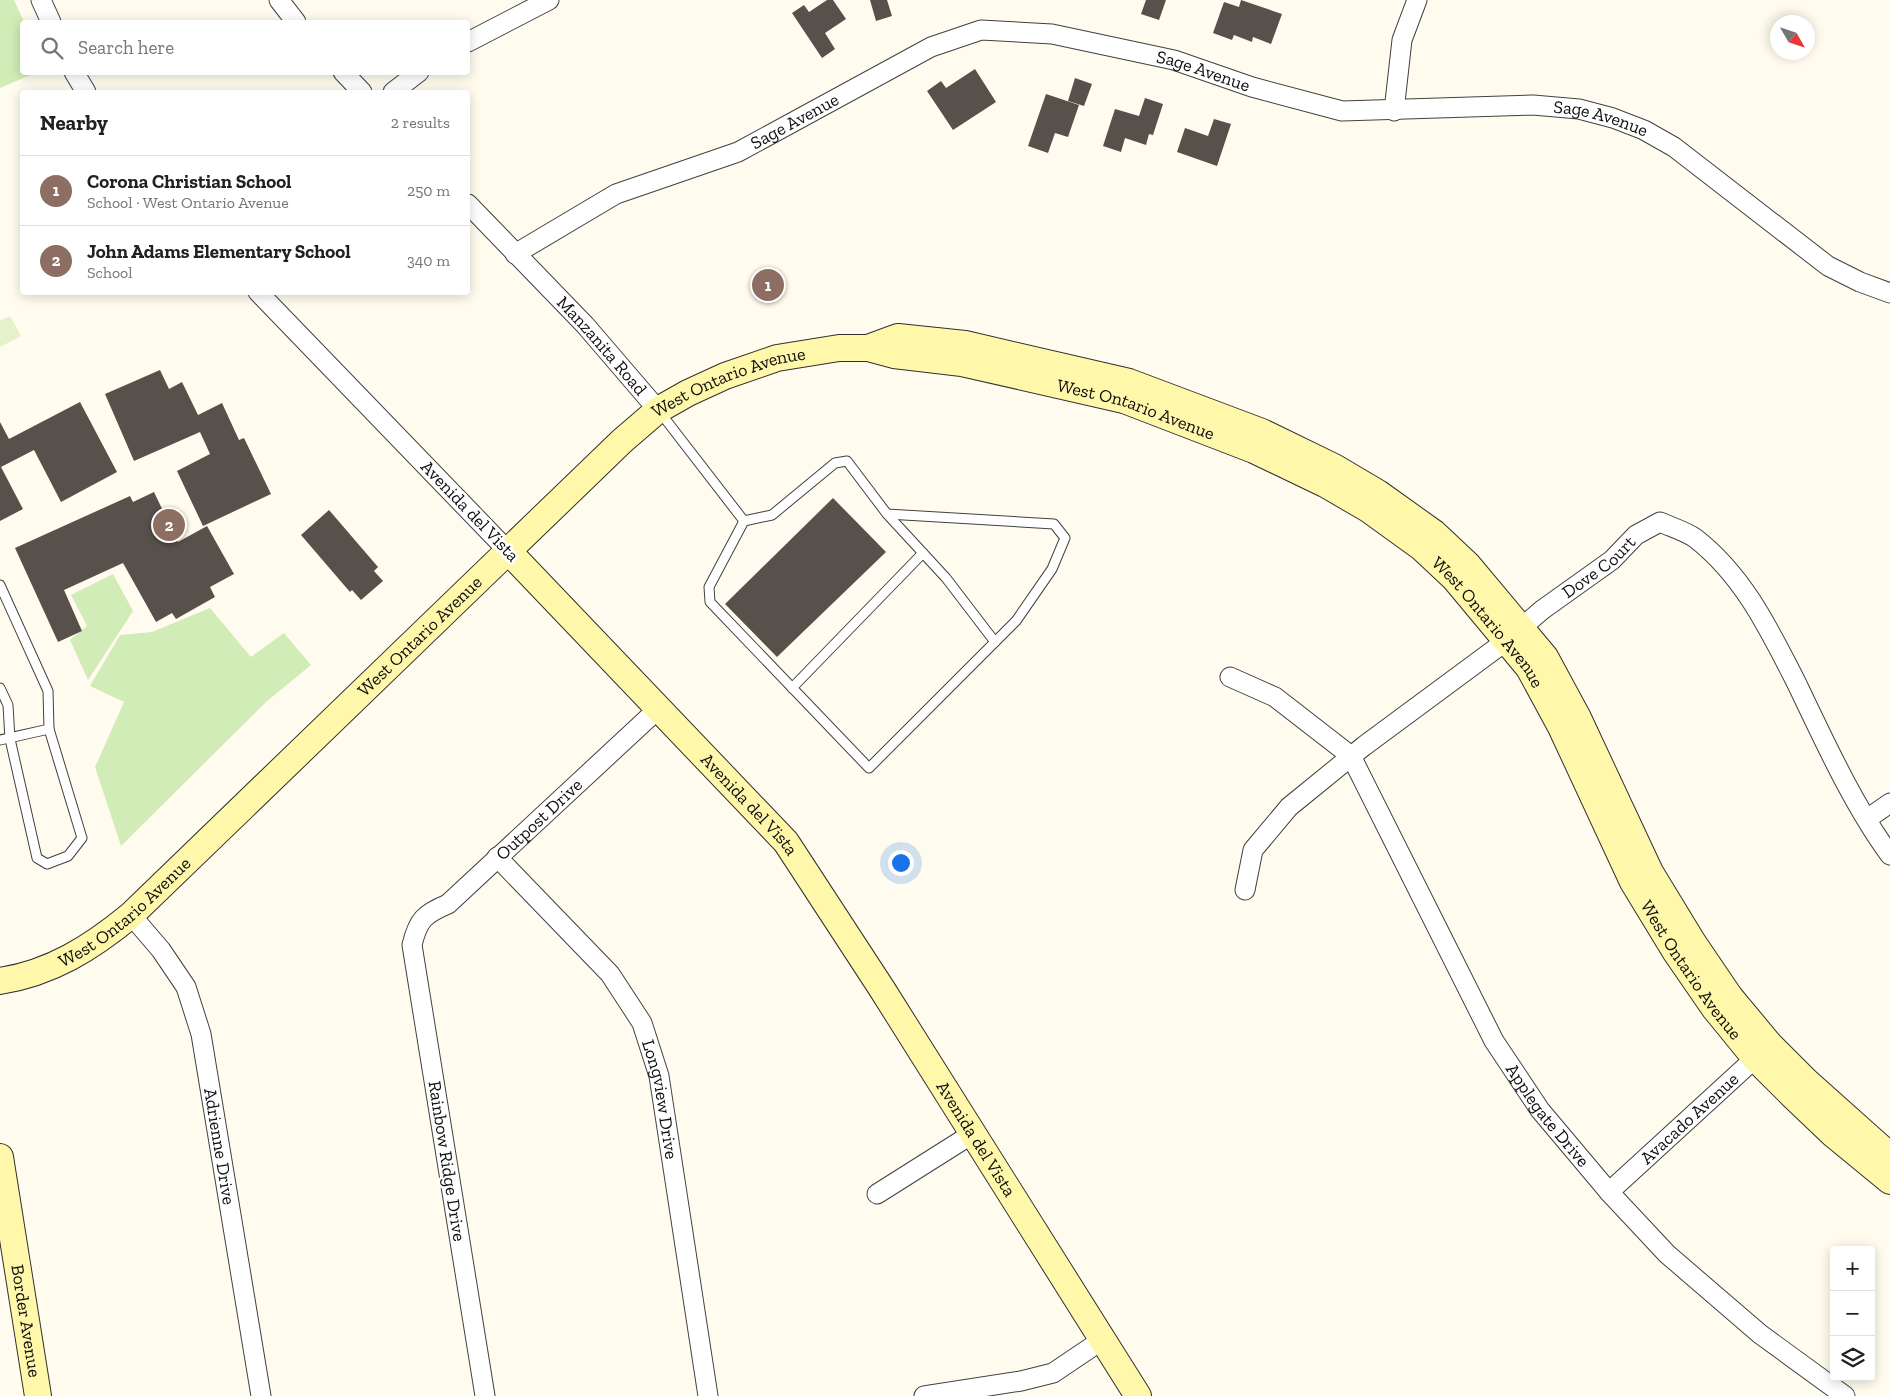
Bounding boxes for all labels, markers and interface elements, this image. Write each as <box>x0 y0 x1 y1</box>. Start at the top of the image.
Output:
north arrow <box>1770 15 1815 60</box>
search box <box>20 20 470 75</box>
icon: search <box>38 34 66 62</box>
text: Search here <box>78 36 174 59</box>
street label: Sage Avenue <box>1155 46 1253 96</box>
street label: Sage Avenue <box>747 88 843 154</box>
street label: Sage Avenue <box>1553 96 1651 141</box>
text: Nearby <box>40 110 108 135</box>
text: 2 results <box>391 113 450 132</box>
text: Corona Christian School <box>87 170 292 193</box>
text: 1 <box>53 181 59 200</box>
text: 250 m <box>407 181 450 200</box>
text: School · West Ontario Avenue <box>87 193 289 212</box>
text: John Adams Elementary School <box>87 240 351 263</box>
text: 2 <box>52 251 60 270</box>
text: 340 m <box>407 251 450 270</box>
text: School <box>87 263 133 282</box>
pin: 1 <box>752 266 784 304</box>
street label: Manzanita Road <box>552 291 652 400</box>
street label: West Ontario Avenue <box>648 343 807 422</box>
street label: West Ontario Avenue <box>1055 374 1218 445</box>
street label: Avenida del Vista <box>416 456 524 566</box>
pin: 2 <box>153 506 185 544</box>
street label: Dove Court <box>1558 531 1641 603</box>
street label: West Ontario Avenue <box>1427 552 1549 691</box>
street label: West Ontario Avenue <box>353 571 487 701</box>
street label: Avenida del Vista <box>696 749 803 860</box>
street label: Outpost Drive <box>491 774 587 865</box>
your location <box>888 850 914 876</box>
street label: West Ontario Avenue <box>55 852 195 972</box>
street label: West Ontario Avenue <box>1636 896 1747 1044</box>
street label: Longview Drive <box>637 1037 683 1161</box>
street label: Applegate Drive <box>1501 1059 1594 1172</box>
street label: Avacado Avenue <box>1636 1068 1743 1169</box>
street label: Avenida del Vista <box>932 1077 1021 1201</box>
street label: Rainbow Ridge Drive <box>423 1079 471 1243</box>
street label: Adrienne Drive <box>199 1086 240 1206</box>
map controls <box>1830 1246 1875 1381</box>
button: + <box>1830 1246 1875 1291</box>
street label: Border Avenue <box>6 1263 46 1379</box>
button: − <box>1830 1291 1875 1336</box>
button: layers <box>1830 1336 1875 1381</box>

